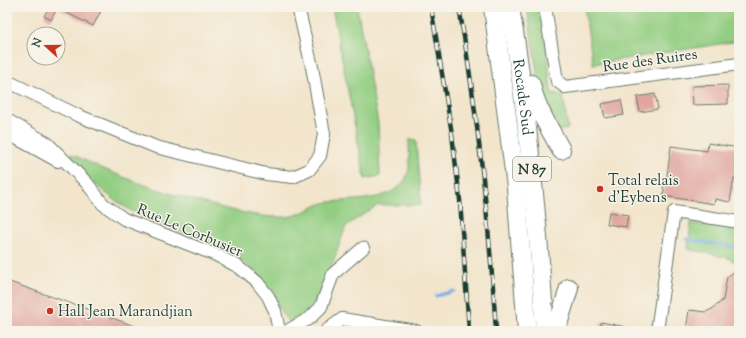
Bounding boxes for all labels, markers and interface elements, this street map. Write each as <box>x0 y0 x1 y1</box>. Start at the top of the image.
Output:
north arrow <box>26 26 66 66</box>
text: N <box>28 36 47 51</box>
street label: Rue des Ruires <box>602 44 699 79</box>
street label: Rocade Sud <box>506 58 537 137</box>
road number: N 87 <box>513 157 551 181</box>
place label: Total relais d'Eybens <box>608 171 679 209</box>
marker: Total relais d'Eybens <box>595 184 605 194</box>
street label: Rue Le Corbusier <box>133 200 246 263</box>
place label: Hall Jean Marandjian <box>58 302 193 323</box>
marker: Hall Jean Marandjian <box>45 306 55 316</box>

